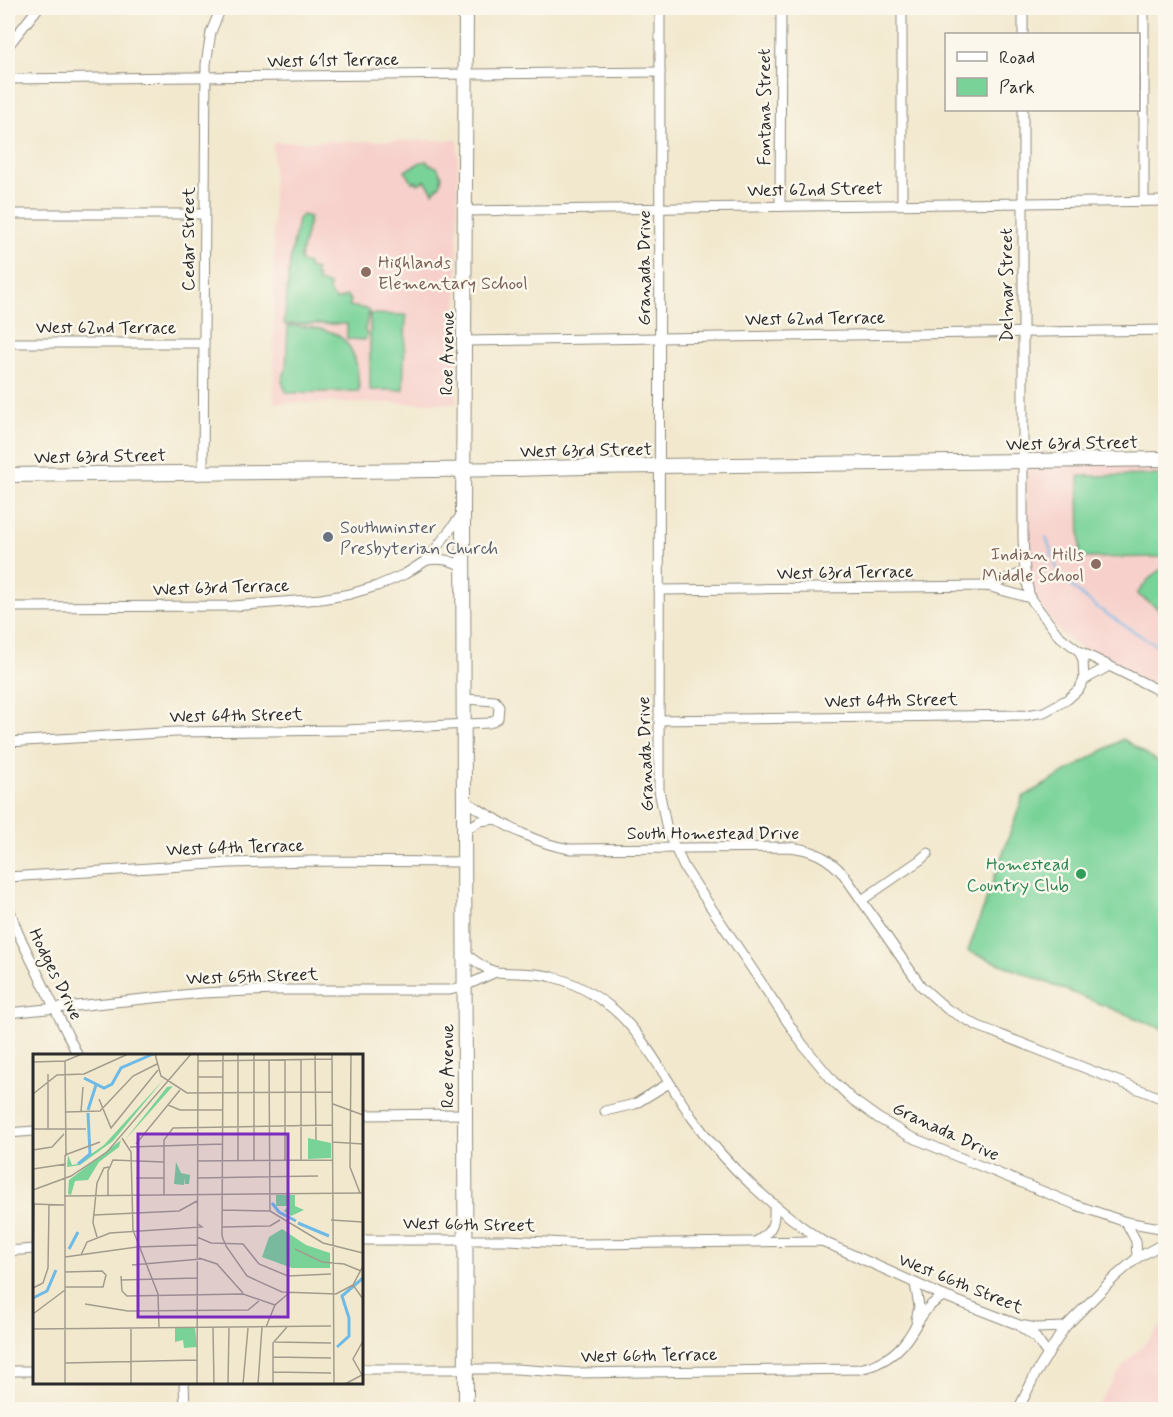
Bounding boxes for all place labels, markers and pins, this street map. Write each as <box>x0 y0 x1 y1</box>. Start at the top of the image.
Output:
place label: Highlands Elementary School <box>378 251 528 296</box>
marker: Highlands Elementary School <box>359 265 373 279</box>
place label: Southminster Presbyterian Church <box>340 516 498 561</box>
marker: Southminster Presbyterian Church <box>321 530 335 544</box>
place label: Indian Hills Middle School <box>982 543 1084 588</box>
marker: Indian Hills Middle School <box>1089 557 1103 571</box>
place label: Homestead Country Club <box>966 853 1069 898</box>
marker: Homestead Country Club <box>1074 867 1088 881</box>

